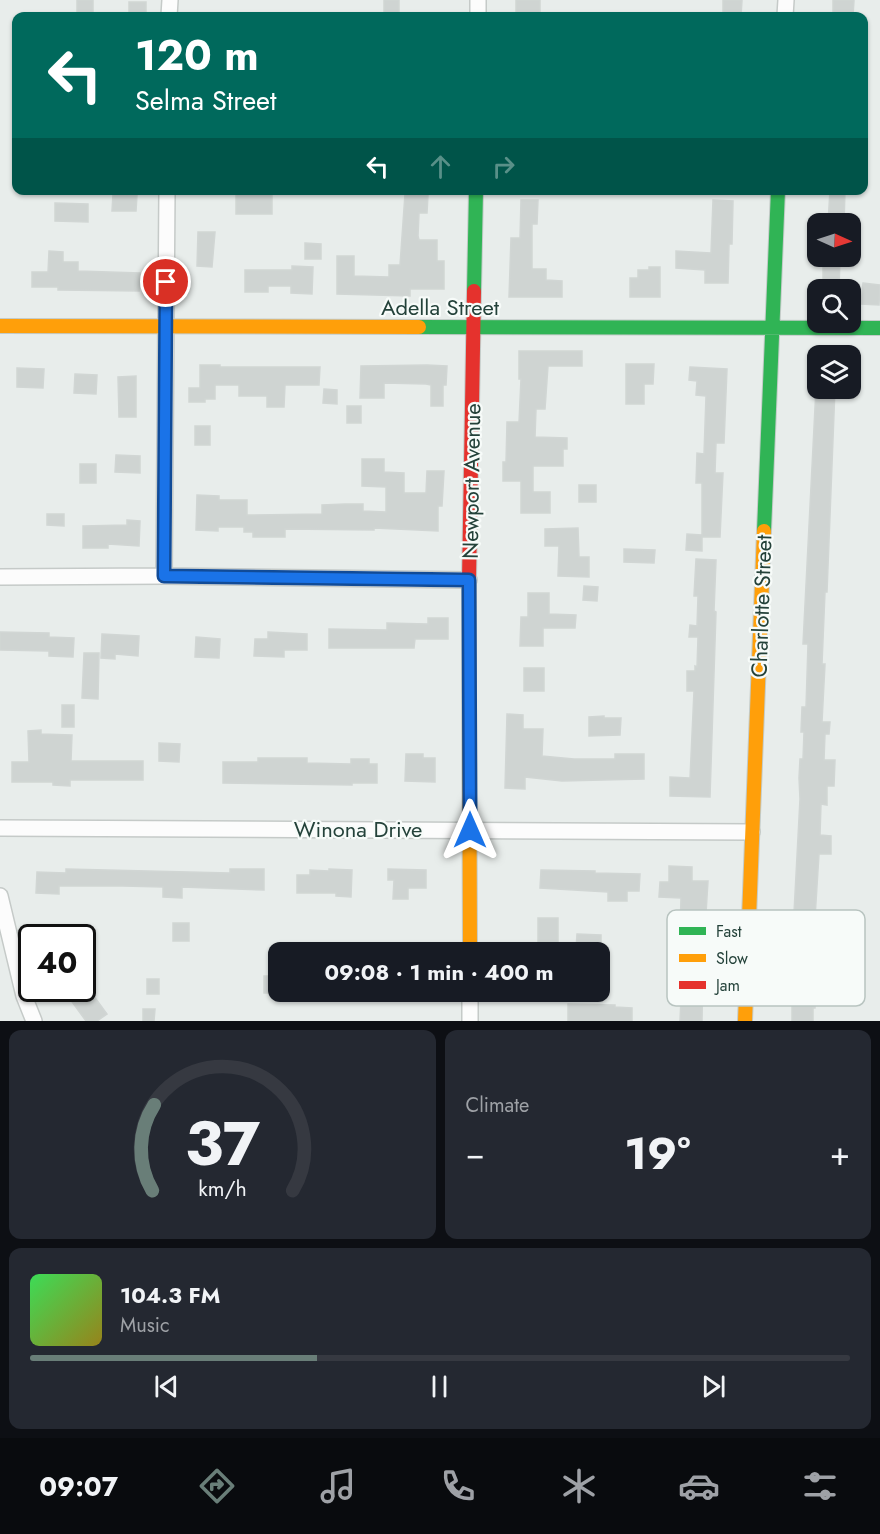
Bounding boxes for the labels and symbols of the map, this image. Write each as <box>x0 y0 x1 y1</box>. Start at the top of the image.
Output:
north arrow <box>807 213 861 267</box>
pin <box>140 256 191 307</box>
street label: Adella Street <box>381 291 500 323</box>
street label: Newport Avenue <box>454 403 488 559</box>
street label: Charlotte Street <box>743 533 780 678</box>
position arrow <box>438 798 502 862</box>
street label: Winona Drive <box>294 813 422 845</box>
legend <box>667 910 865 1006</box>
text: Fast <box>716 920 742 943</box>
speed limit sign: 40 <box>18 924 96 1002</box>
text: Slow <box>716 947 748 970</box>
text: Jam <box>714 974 740 997</box>

